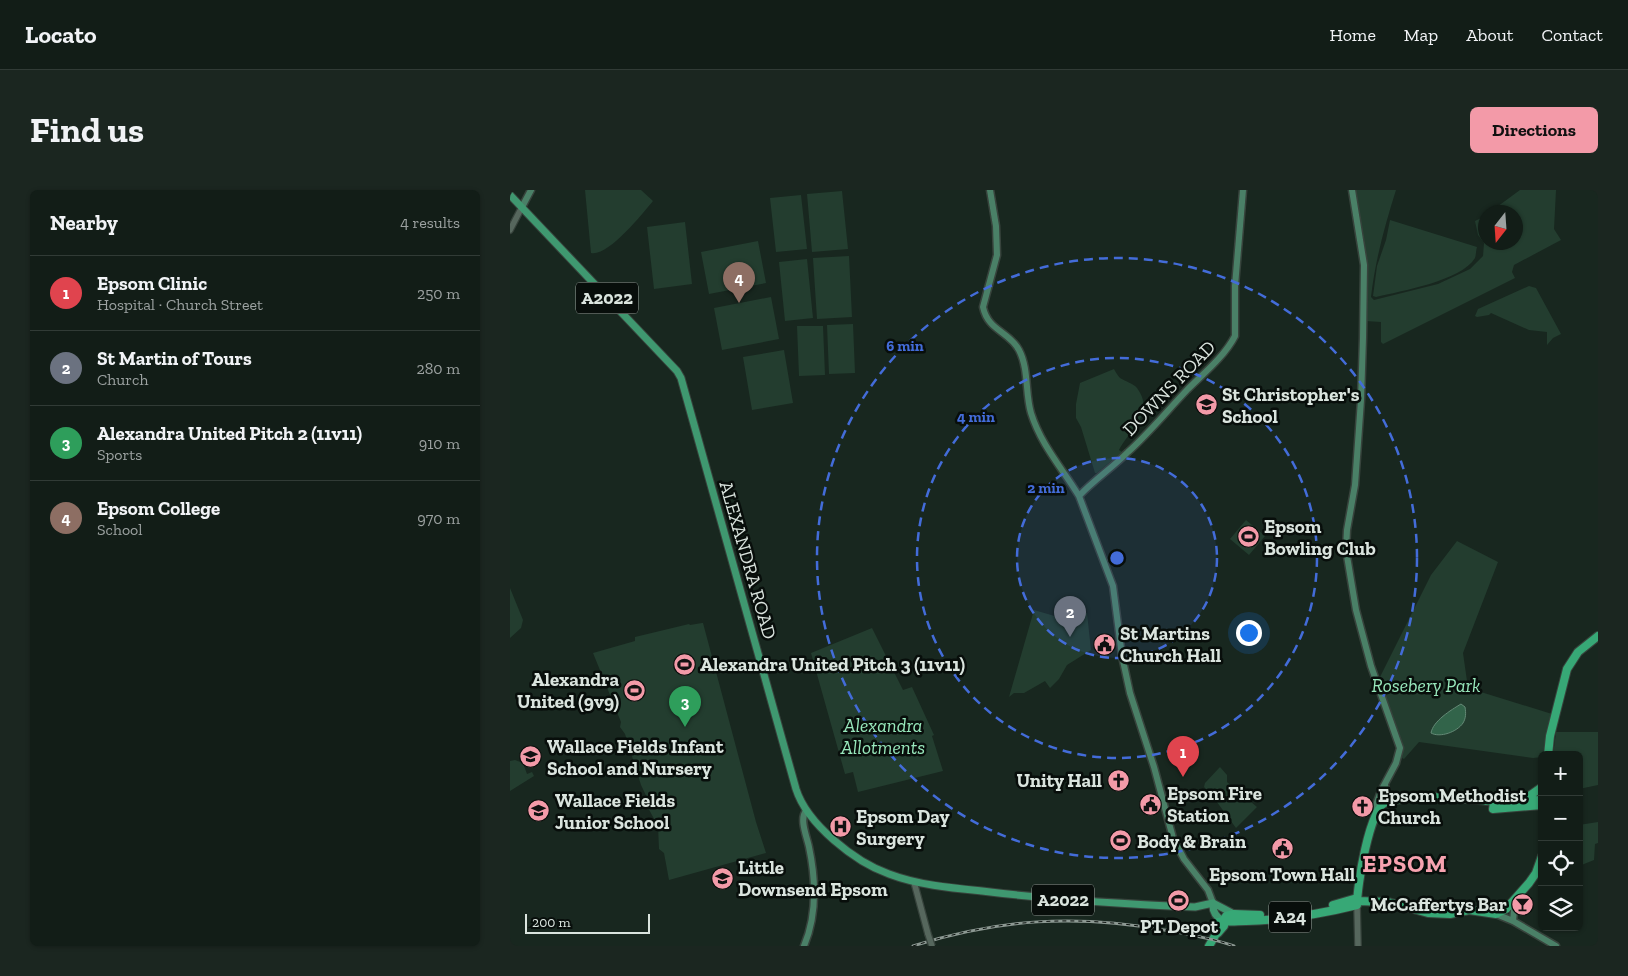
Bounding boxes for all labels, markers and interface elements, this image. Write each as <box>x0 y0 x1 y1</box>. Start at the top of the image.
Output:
text: Locato <box>25 20 97 49</box>
text: Home <box>1329 24 1376 46</box>
text: Map <box>1404 24 1438 46</box>
text: About <box>1466 24 1513 46</box>
text: Contact <box>1541 24 1603 46</box>
button: Directions <box>1470 107 1598 153</box>
text: Find us <box>30 109 144 151</box>
north arrow <box>1478 205 1523 250</box>
text: Nearby <box>50 210 118 235</box>
text: 4 results <box>400 213 460 232</box>
pin: 4 <box>723 262 755 303</box>
text: Epsom Clinic <box>97 272 207 295</box>
road number: A2022 <box>576 282 638 314</box>
text: 1 <box>63 284 69 303</box>
text: 250 m <box>417 284 460 303</box>
text: Hospital · Church Street <box>97 295 263 314</box>
street label: DOWNS ROAD <box>1118 336 1220 440</box>
text: 6 min <box>886 337 924 355</box>
text: St Martin of Tours <box>97 347 252 370</box>
text: 2 <box>62 359 70 378</box>
text: 280 m <box>416 359 460 378</box>
text: Church <box>97 370 148 389</box>
place label: St Christopher's School <box>1222 383 1360 428</box>
school or university icon: St Christopher's School <box>1194 393 1218 417</box>
text: 4 min <box>957 408 995 426</box>
text: Alexandra United Pitch 2 (11v11) <box>97 422 362 445</box>
text: 3 <box>62 434 70 453</box>
text: 910 m <box>419 434 460 453</box>
text: Sports <box>97 445 142 464</box>
street label: ALEXANDRA ROAD <box>714 478 782 642</box>
text: 2 min <box>1027 479 1065 497</box>
text: Epsom College <box>97 497 220 520</box>
text: 4 <box>61 509 71 528</box>
text: 970 m <box>417 509 460 528</box>
place label: Epsom Bowling Club <box>1264 515 1376 560</box>
text: School <box>97 520 143 539</box>
sports icon: Epsom Bowling Club <box>1236 525 1260 549</box>
centre of rings <box>1108 549 1126 567</box>
pin: 2 <box>1054 596 1086 637</box>
your location <box>1236 620 1262 646</box>
place label: St Martins Church Hall <box>1120 622 1222 667</box>
public building icon: St Martins Church Hall <box>1092 632 1116 656</box>
sports icon: Alexandra United Pitch 3 (11v11) <box>672 652 696 676</box>
place label: Alexandra United Pitch 3 (11v11) <box>700 653 965 676</box>
place label: Alexandra United (9v9) <box>517 668 619 713</box>
park label: Rosebery Park <box>1372 674 1480 697</box>
sports icon: Alexandra United (9v9) <box>623 678 647 702</box>
pin: 3 <box>669 686 701 727</box>
park label: Alexandra Allotments <box>840 714 925 759</box>
place label: Wallace Fields Infant School and Nursery <box>547 735 724 780</box>
pin: 1 <box>1167 736 1199 777</box>
school or university icon: Wallace Fields Infant School and Nursery <box>519 745 543 769</box>
map controls <box>1538 751 1583 931</box>
button: + <box>1538 751 1583 796</box>
church icon: Unity Hall <box>1106 768 1130 792</box>
place label: Unity Hall <box>1017 769 1103 792</box>
place label: Epsom Fire Station <box>1167 782 1262 827</box>
place label: Epsom Methodist Church <box>1378 784 1527 829</box>
place label: Wallace Fields Junior School <box>555 789 675 834</box>
public building icon: Epsom Fire Station <box>1139 792 1163 816</box>
church icon: Epsom Methodist Church <box>1350 794 1374 818</box>
button: − <box>1538 796 1583 841</box>
school or university icon: Wallace Fields Junior School <box>527 799 551 823</box>
place label: Epsom Day Surgery <box>856 805 950 850</box>
hospital icon: Epsom Day Surgery <box>828 815 852 839</box>
sports icon: Body & Brain <box>1109 829 1133 853</box>
place label: Body & Brain <box>1137 830 1247 853</box>
public building icon: Epsom Town Hall <box>1270 836 1294 860</box>
button: locate <box>1538 841 1583 886</box>
district label: EPSOM <box>1362 849 1448 878</box>
place label: Little Downsend Epsom <box>738 856 888 901</box>
place label: Epsom Town Hall <box>1209 863 1356 886</box>
school or university icon: Little Downsend Epsom <box>710 866 734 890</box>
road number: A2022 <box>1032 884 1094 916</box>
button: layers <box>1538 886 1583 931</box>
sports icon: PT Depot <box>1167 888 1191 912</box>
bar icon: McCaffertys Bar <box>1511 892 1535 916</box>
place label: McCaffertys Bar <box>1370 893 1508 916</box>
road number: A24 <box>1269 902 1311 932</box>
scale bar <box>525 911 650 934</box>
text: 200 m <box>532 914 571 931</box>
place label: PT Depot <box>1140 915 1218 938</box>

